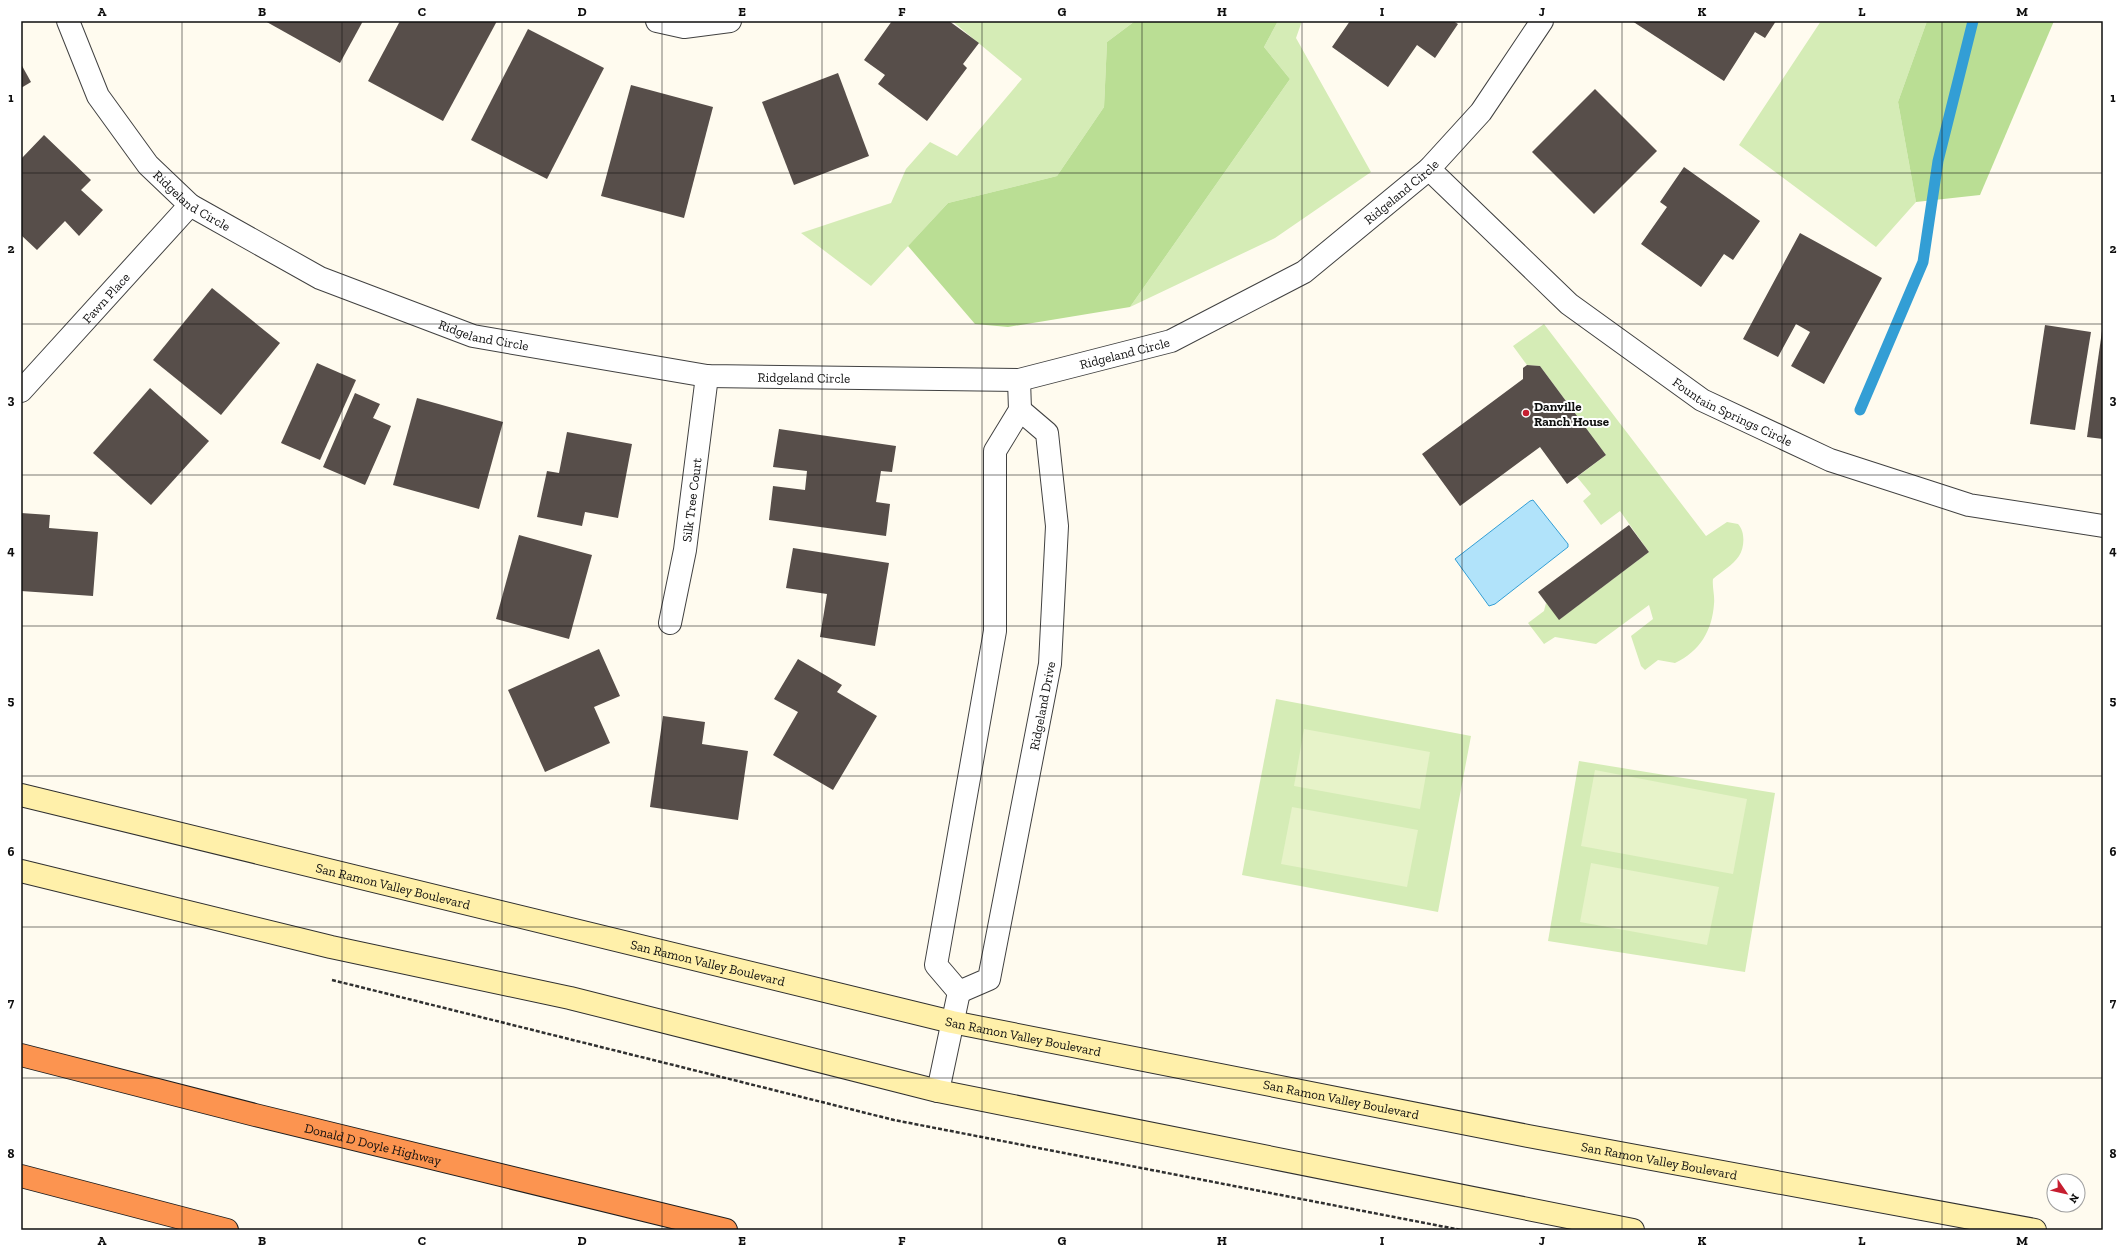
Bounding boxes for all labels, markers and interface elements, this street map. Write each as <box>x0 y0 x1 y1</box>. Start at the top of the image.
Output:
text: A <box>98 4 107 19</box>
text: B <box>258 4 266 19</box>
text: C <box>418 4 426 19</box>
text: D <box>577 4 587 19</box>
text: E <box>738 4 746 19</box>
text: F <box>898 4 906 19</box>
text: G <box>1058 4 1067 19</box>
text: H <box>1217 4 1227 19</box>
text: I <box>1380 4 1385 19</box>
text: J <box>1539 4 1545 19</box>
text: K <box>1698 4 1707 19</box>
text: L <box>1858 4 1866 19</box>
text: M <box>2016 4 2028 19</box>
text: 1 <box>8 90 14 105</box>
text: 1 <box>2110 90 2116 105</box>
street label: Ridgeland Circle <box>1361 156 1442 227</box>
street label: Ridgeland Circle <box>151 167 233 234</box>
text: 2 <box>8 241 15 256</box>
text: 2 <box>2110 241 2117 256</box>
street label: Fawn Place <box>79 269 132 326</box>
street label: Ridgeland Circle <box>437 316 530 353</box>
street label: Ridgeland Circle <box>1078 334 1171 372</box>
street label: Ridgeland Circle <box>758 369 850 385</box>
street label: Fountain Springs Circle <box>1670 374 1795 449</box>
text: 3 <box>8 392 15 407</box>
text: 3 <box>2110 392 2117 407</box>
place label: Danville Ranch House <box>1534 399 1610 429</box>
marker: Danville Ranch House <box>1521 408 1531 418</box>
street label: Silk Tree Court <box>679 457 704 543</box>
text: 4 <box>7 543 15 558</box>
text: 4 <box>2109 543 2117 558</box>
street label: Ridgeland Drive <box>1026 660 1058 751</box>
text: 5 <box>8 693 15 708</box>
text: 5 <box>2110 693 2117 708</box>
text: 6 <box>8 844 15 859</box>
text: 6 <box>2110 844 2117 859</box>
street label: San Ramon Valley Boulevard <box>314 860 472 912</box>
street label: San Ramon Valley Boulevard <box>629 936 787 989</box>
text: 7 <box>8 995 15 1010</box>
text: 7 <box>2110 995 2117 1010</box>
street label: San Ramon Valley Boulevard <box>944 1013 1103 1059</box>
street label: San Ramon Valley Boulevard <box>1262 1076 1420 1122</box>
street label: Donald D Doyle Highway <box>303 1120 443 1168</box>
street label: San Ramon Valley Boulevard <box>1580 1139 1739 1182</box>
text: 8 <box>7 1146 15 1161</box>
text: 8 <box>2109 1146 2117 1161</box>
north arrow <box>2046 1173 2086 1213</box>
text: N <box>2066 1191 2082 1206</box>
text: A <box>98 1233 107 1248</box>
text: B <box>258 1233 266 1248</box>
text: C <box>418 1233 426 1248</box>
text: D <box>577 1233 587 1248</box>
text: E <box>738 1233 746 1248</box>
text: F <box>898 1233 906 1248</box>
text: G <box>1058 1233 1067 1248</box>
text: H <box>1217 1233 1227 1248</box>
text: I <box>1380 1233 1385 1248</box>
text: J <box>1539 1233 1545 1248</box>
text: K <box>1698 1233 1707 1248</box>
text: L <box>1858 1233 1866 1248</box>
text: M <box>2016 1233 2028 1248</box>

